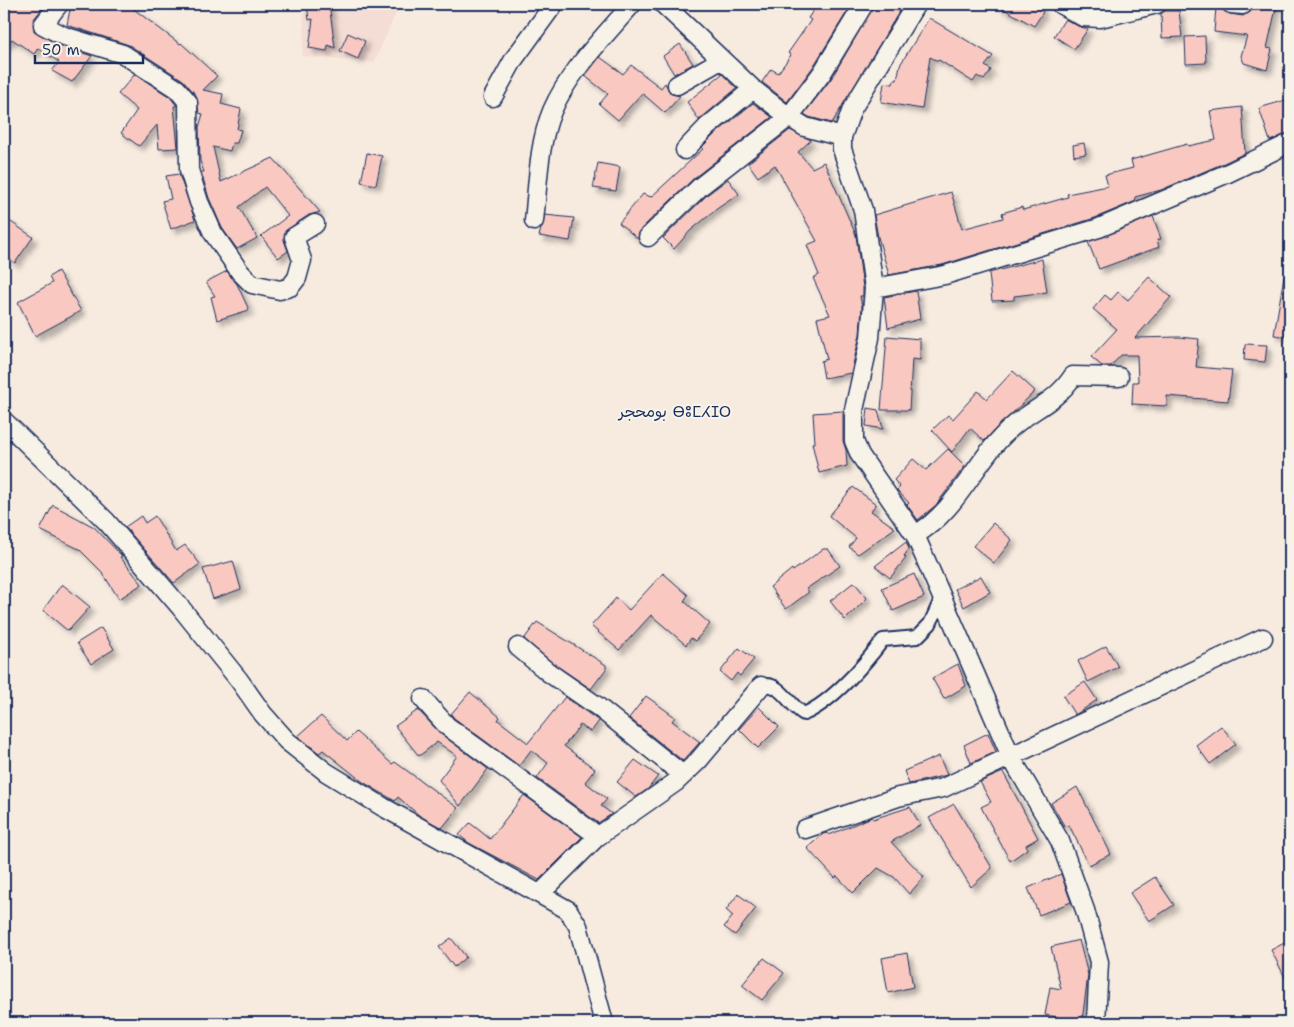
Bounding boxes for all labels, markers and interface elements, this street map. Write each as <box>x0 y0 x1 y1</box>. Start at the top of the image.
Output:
scale bar <box>35 32 142 64</box>
text: 50 m <box>42 40 80 60</box>
district label: بومحجر ⴱⵓⵎⵃⵊⵔ <box>617 401 731 422</box>

